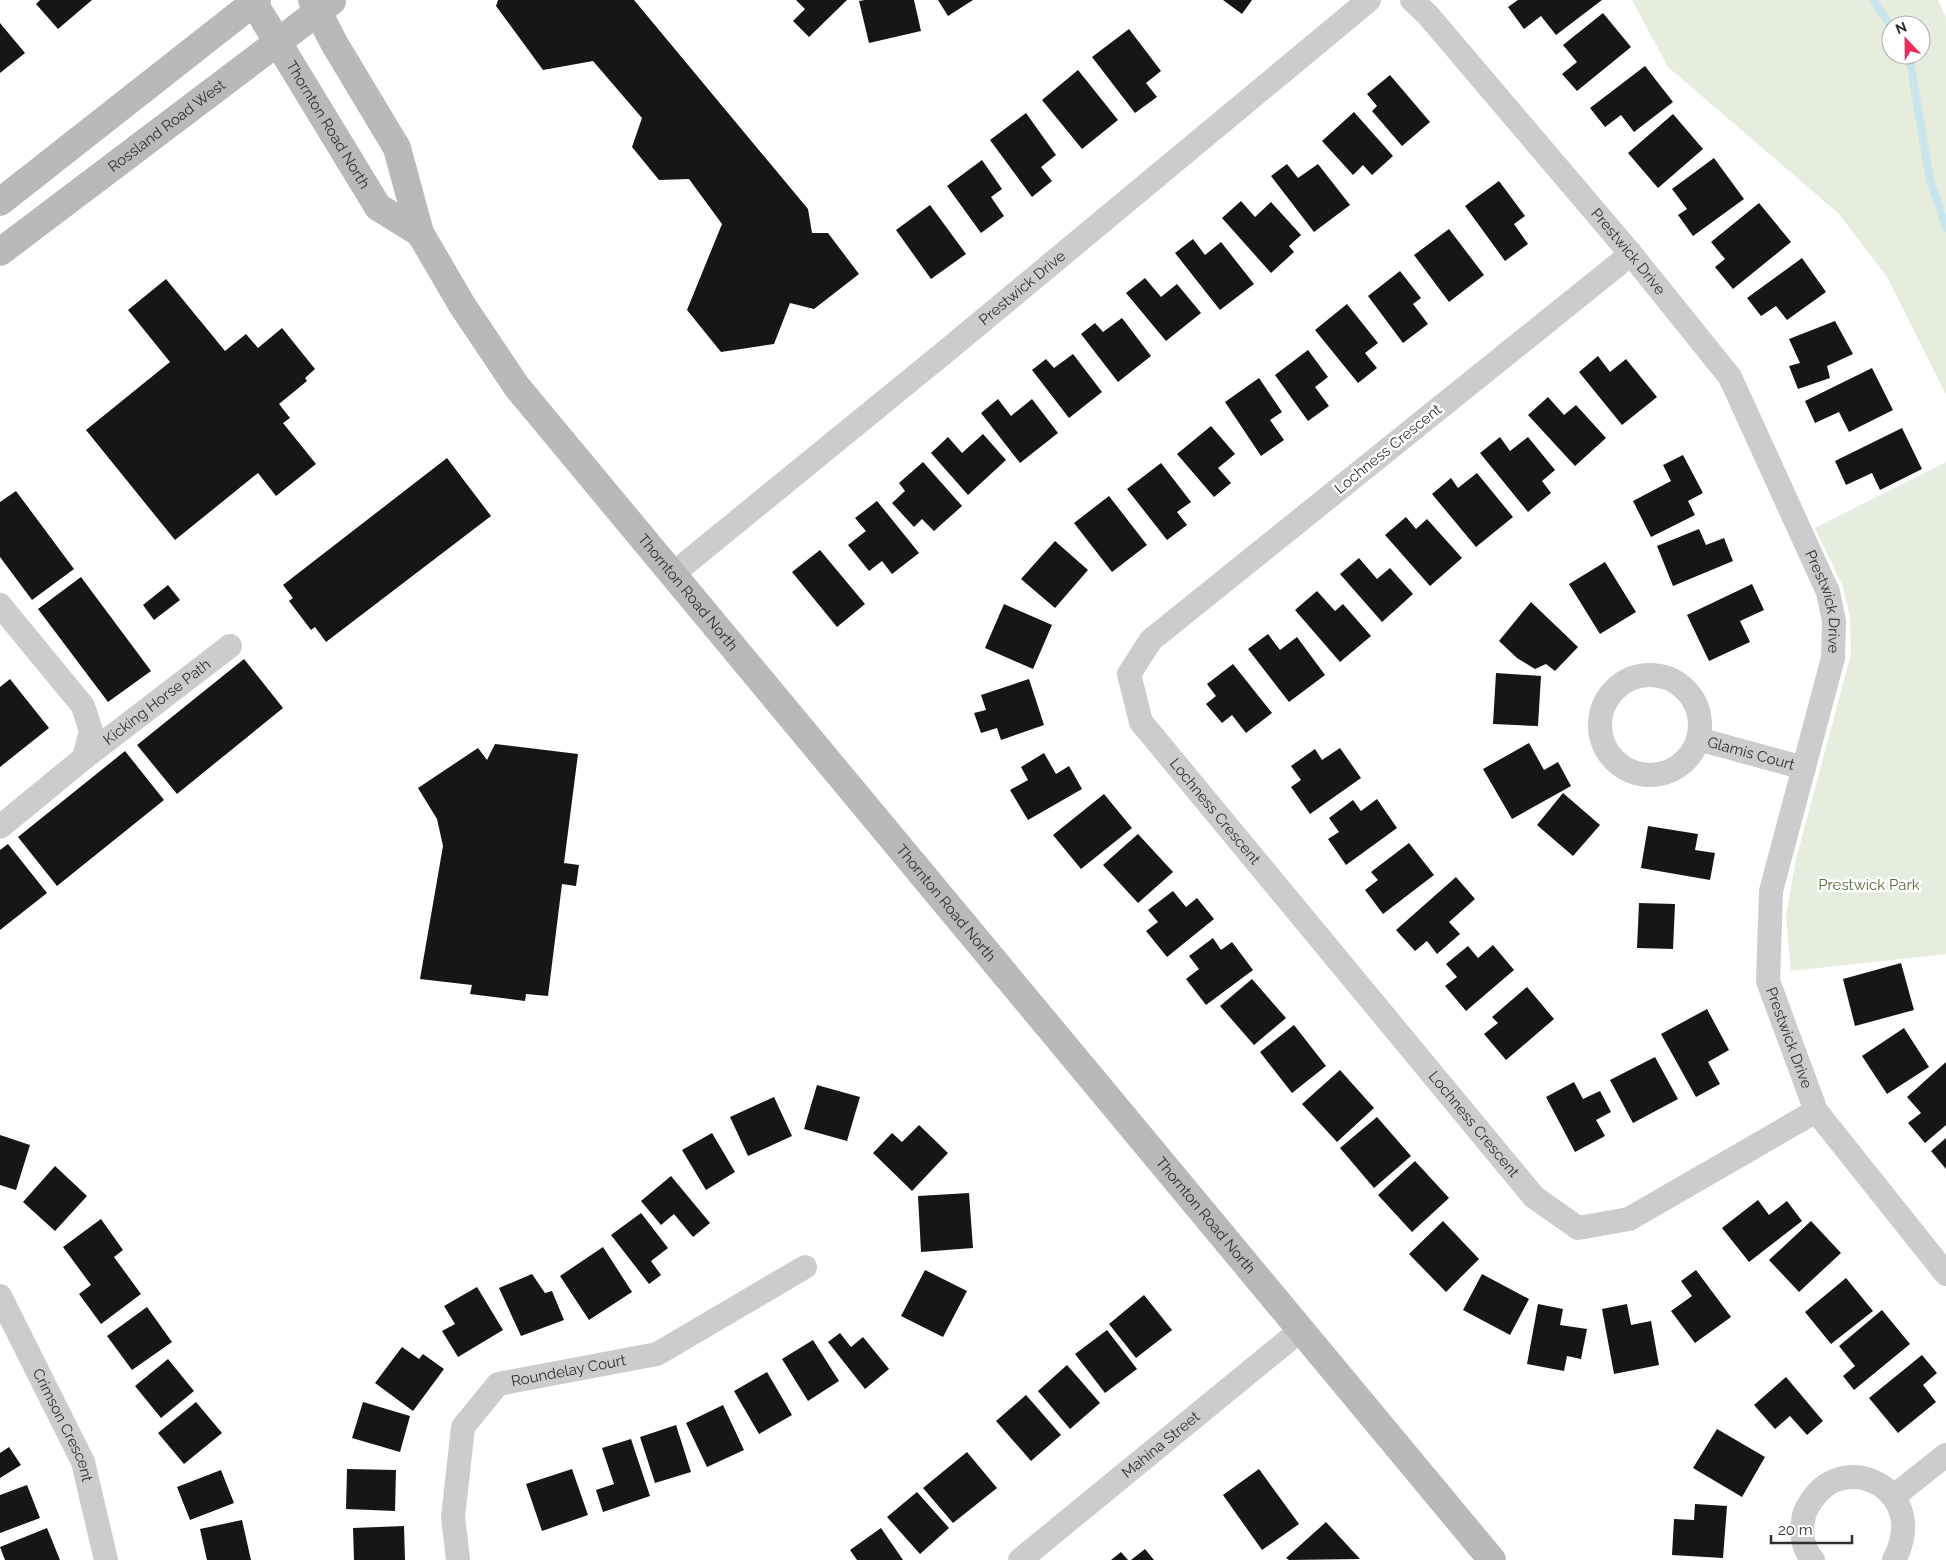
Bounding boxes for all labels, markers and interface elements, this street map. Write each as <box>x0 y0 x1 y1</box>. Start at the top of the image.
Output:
north arrow <box>1881 15 1931 65</box>
text: N <box>1893 19 1909 37</box>
street label: Thornton Road North <box>282 57 374 192</box>
street label: Rossland Road West <box>105 76 229 176</box>
street label: Prestwick Drive <box>1587 205 1669 299</box>
street label: Prestwick Drive <box>975 247 1069 329</box>
street label: Lochness Crescent <box>1331 400 1445 498</box>
street label: Thornton Road North <box>634 530 741 654</box>
street label: Prestwick Drive <box>1801 547 1843 654</box>
street label: Kicking Horse Path <box>100 655 214 749</box>
street label: Glamis Court <box>1705 733 1797 774</box>
street label: Lochness Crescent <box>1166 755 1264 868</box>
street label: Thornton Road North <box>892 841 1000 965</box>
park label: Prestwick Park <box>1818 876 1920 894</box>
street label: Prestwick Drive <box>1762 985 1816 1091</box>
street label: Lochness Crescent <box>1425 1067 1523 1181</box>
street label: Thornton Road North <box>1152 1153 1259 1277</box>
street label: Roundelay Court <box>510 1351 627 1390</box>
street label: Crimson Crescent <box>29 1366 96 1484</box>
street label: Mahina Street <box>1118 1407 1204 1482</box>
scale bar <box>1771 1512 1852 1544</box>
text: 20 m <box>1778 1521 1813 1539</box>

